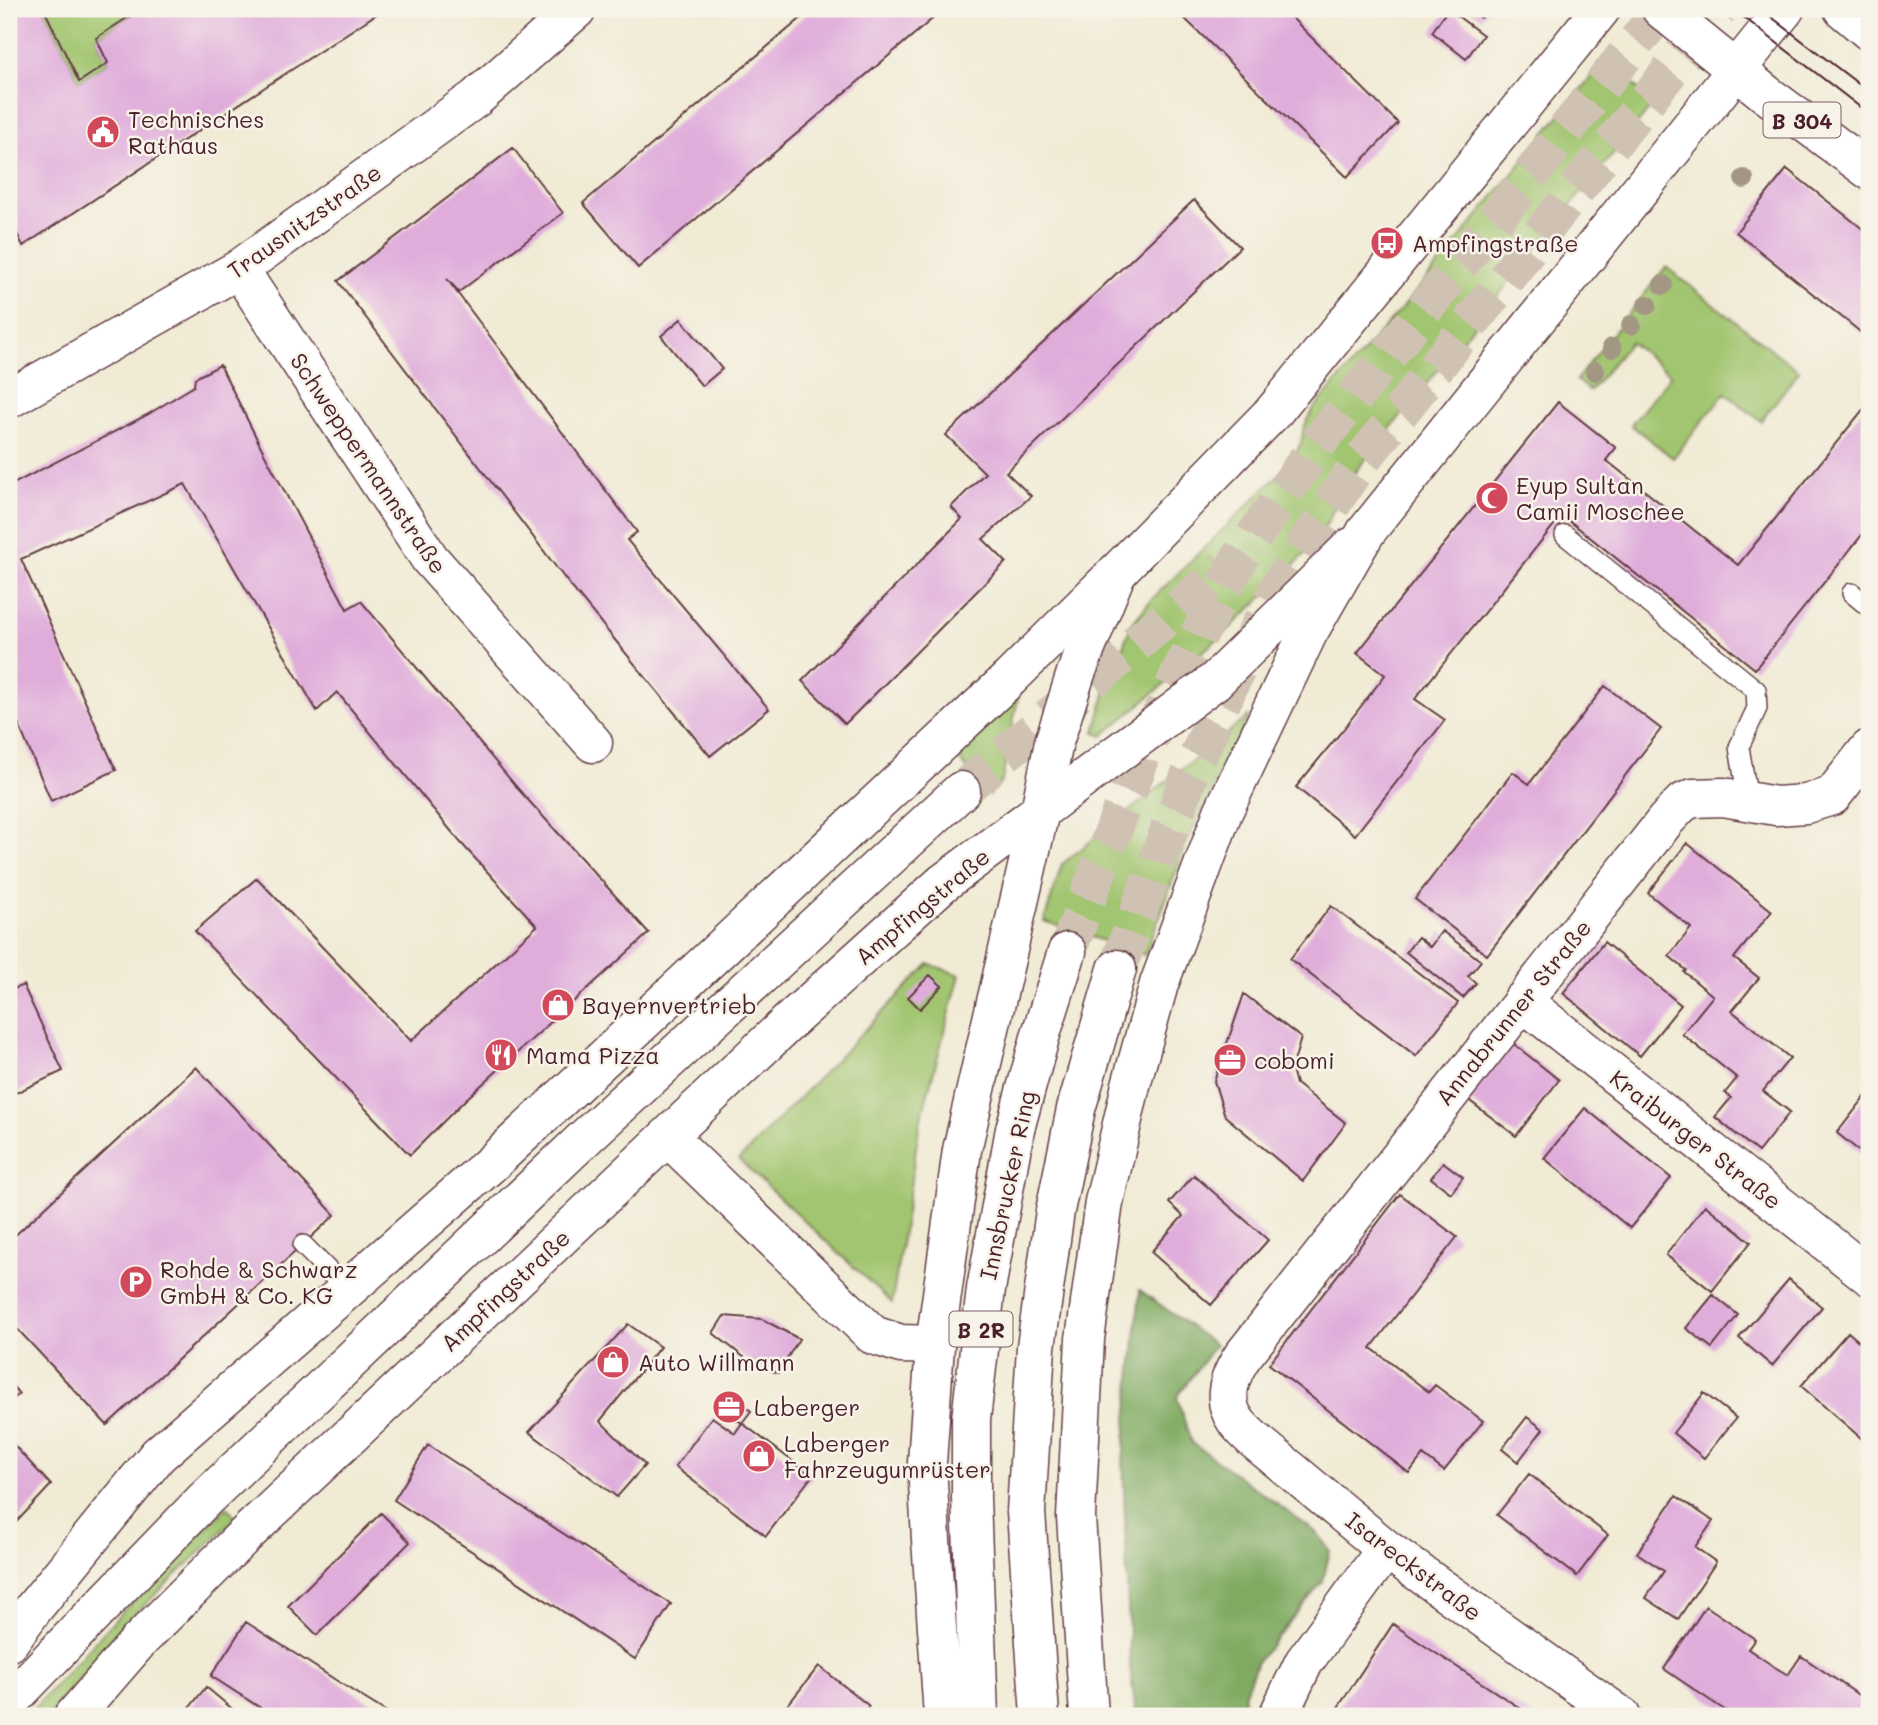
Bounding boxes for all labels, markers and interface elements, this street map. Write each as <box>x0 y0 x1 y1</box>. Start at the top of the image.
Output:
road number: B 304 <box>1764 102 1840 138</box>
place label: Technisches Rathaus <box>128 104 264 160</box>
public building icon: Technisches Rathaus <box>84 113 122 151</box>
street label: Trausnitzstraße <box>221 157 387 285</box>
bus stop icon: Ampfingstraße <box>1368 224 1406 262</box>
place label: Ampfingstraße <box>1412 228 1579 258</box>
street label: Schweppermannstraße <box>284 347 454 579</box>
place label: Eyup Sultan Camii Moschee <box>1516 470 1685 526</box>
mosque icon: Eyup Sultan Camii Moschee <box>1473 479 1511 517</box>
street label: Ampfingstraße <box>849 841 995 971</box>
street label: Annabrunner Straße <box>1429 913 1597 1111</box>
shop icon: Bayernvertrieb <box>539 986 577 1024</box>
place label: Bayernvertrieb <box>582 990 757 1020</box>
restaurant icon: Mama Pizza <box>482 1036 520 1074</box>
place label: Mama Pizza <box>526 1040 660 1070</box>
office icon: cobomi <box>1211 1041 1249 1079</box>
place label: cobomi <box>1254 1045 1335 1075</box>
street label: Kraiburger Straße <box>1604 1063 1788 1215</box>
street label: Innsbrucker Ring <box>972 1088 1042 1282</box>
street label: Ampfingstraße <box>434 1222 576 1358</box>
place label: Rohde & Schwarz GmbH & Co. KG <box>160 1254 357 1310</box>
parking icon: Rohde & Schwarz GmbH & Co. KG <box>117 1263 155 1301</box>
road number: B 2R <box>950 1312 1012 1346</box>
shop icon: Auto Willmann <box>594 1343 632 1381</box>
place label: Auto Willmann <box>638 1347 795 1377</box>
office icon: Laberger <box>710 1388 748 1426</box>
place label: Laberger <box>754 1392 860 1422</box>
place label: Laberger Fahrzeugumrüster <box>784 1428 991 1484</box>
shop icon: Laberger Fahrzeugumrüster <box>740 1437 778 1475</box>
street label: Isareckstraße <box>1340 1505 1488 1627</box>

